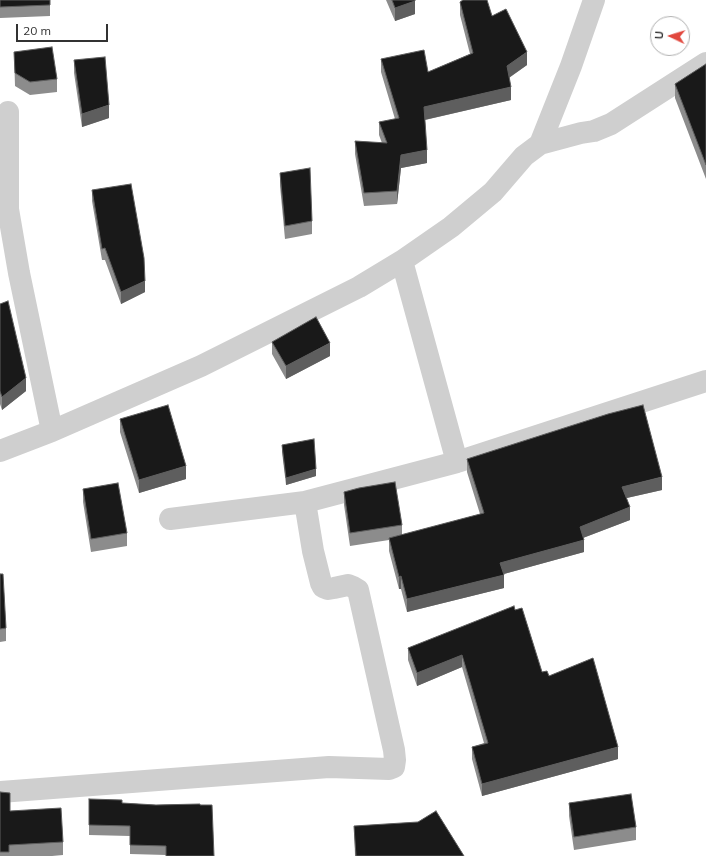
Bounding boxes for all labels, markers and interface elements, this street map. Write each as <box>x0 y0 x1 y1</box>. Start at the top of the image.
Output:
scale bar <box>18 16 110 42</box>
north arrow <box>650 16 690 56</box>
text: 20 m <box>23 23 51 38</box>
text: U <box>652 31 666 40</box>

